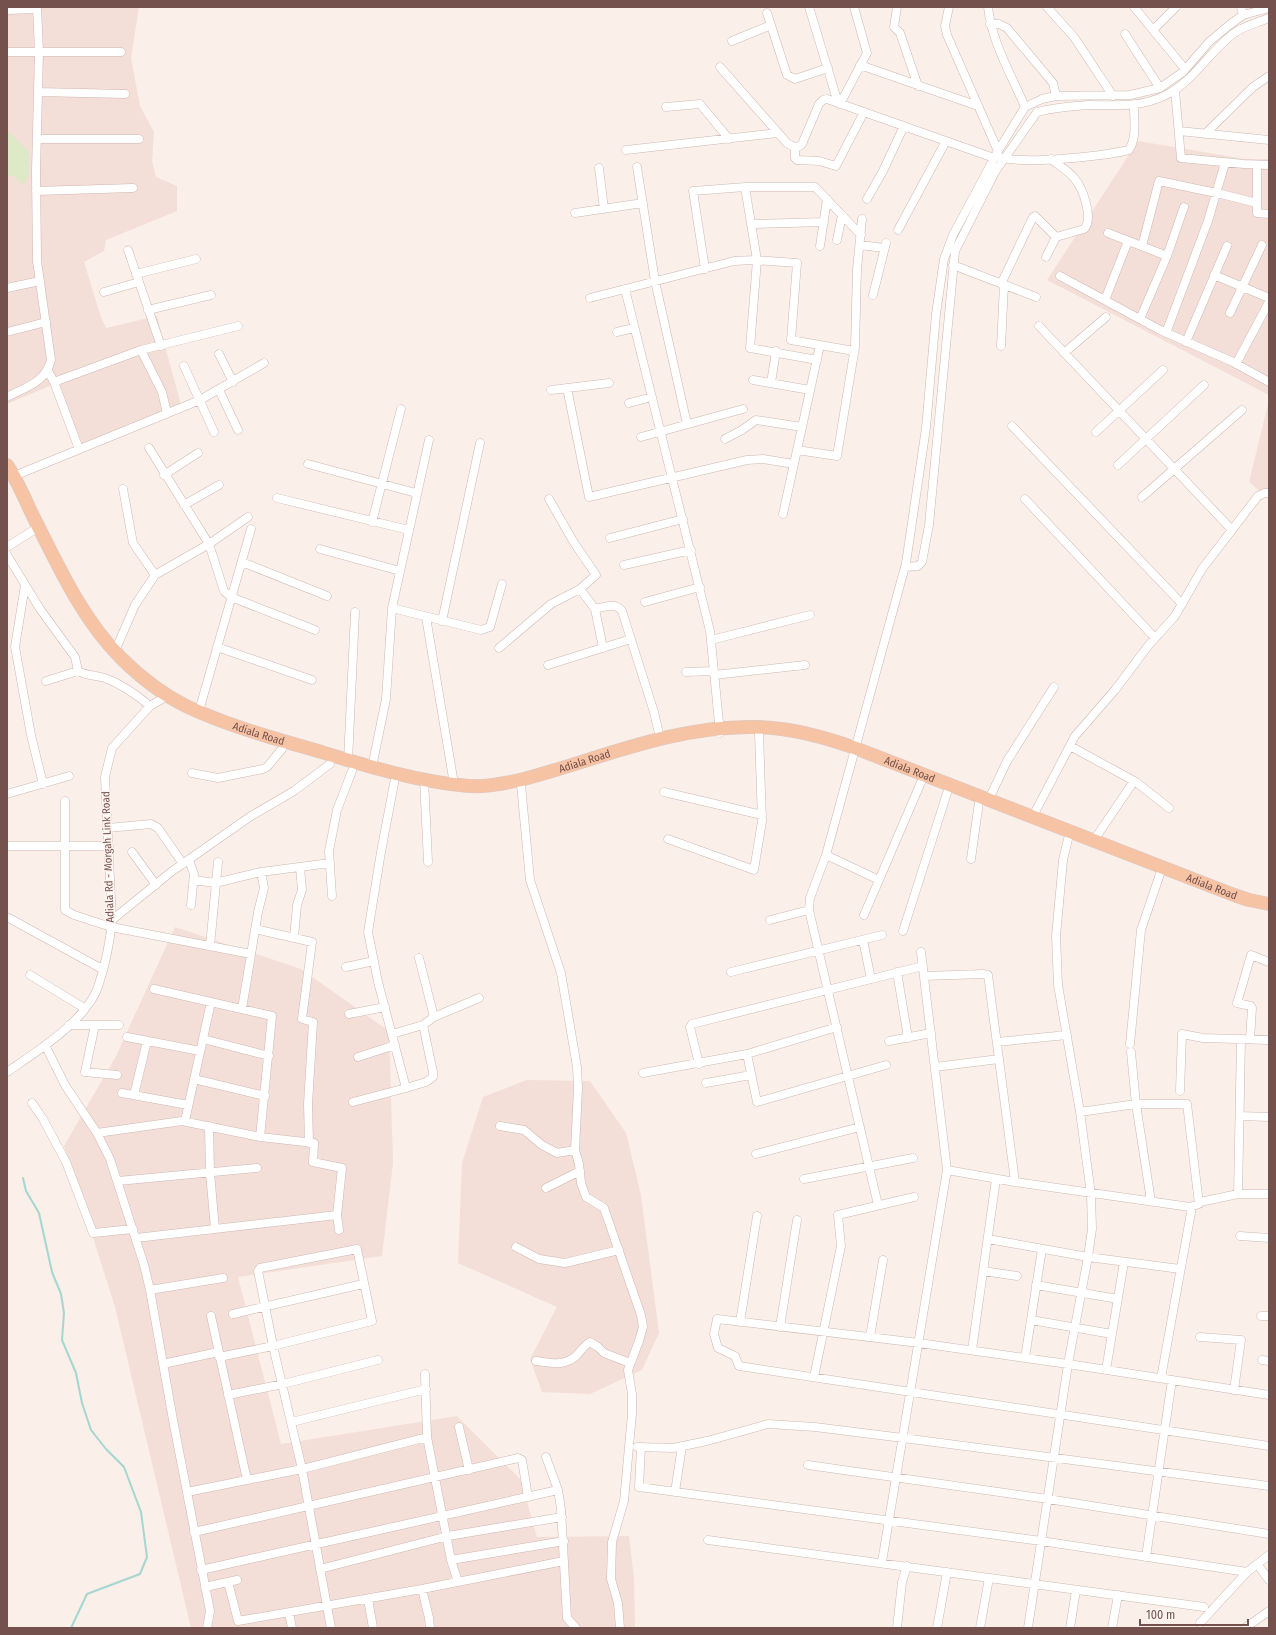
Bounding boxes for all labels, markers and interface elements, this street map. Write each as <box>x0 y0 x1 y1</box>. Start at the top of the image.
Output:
street label: Adiala Road <box>231 719 286 748</box>
street label: Adiala Road <box>557 747 612 775</box>
street label: Adiala Road <box>883 754 937 785</box>
street label: Adiala Rd - Morgah Link Road <box>99 791 117 923</box>
street label: Adiala Road <box>1185 871 1239 902</box>
scale bar <box>1140 1601 1248 1627</box>
text: 100 m <box>1146 1608 1175 1622</box>

